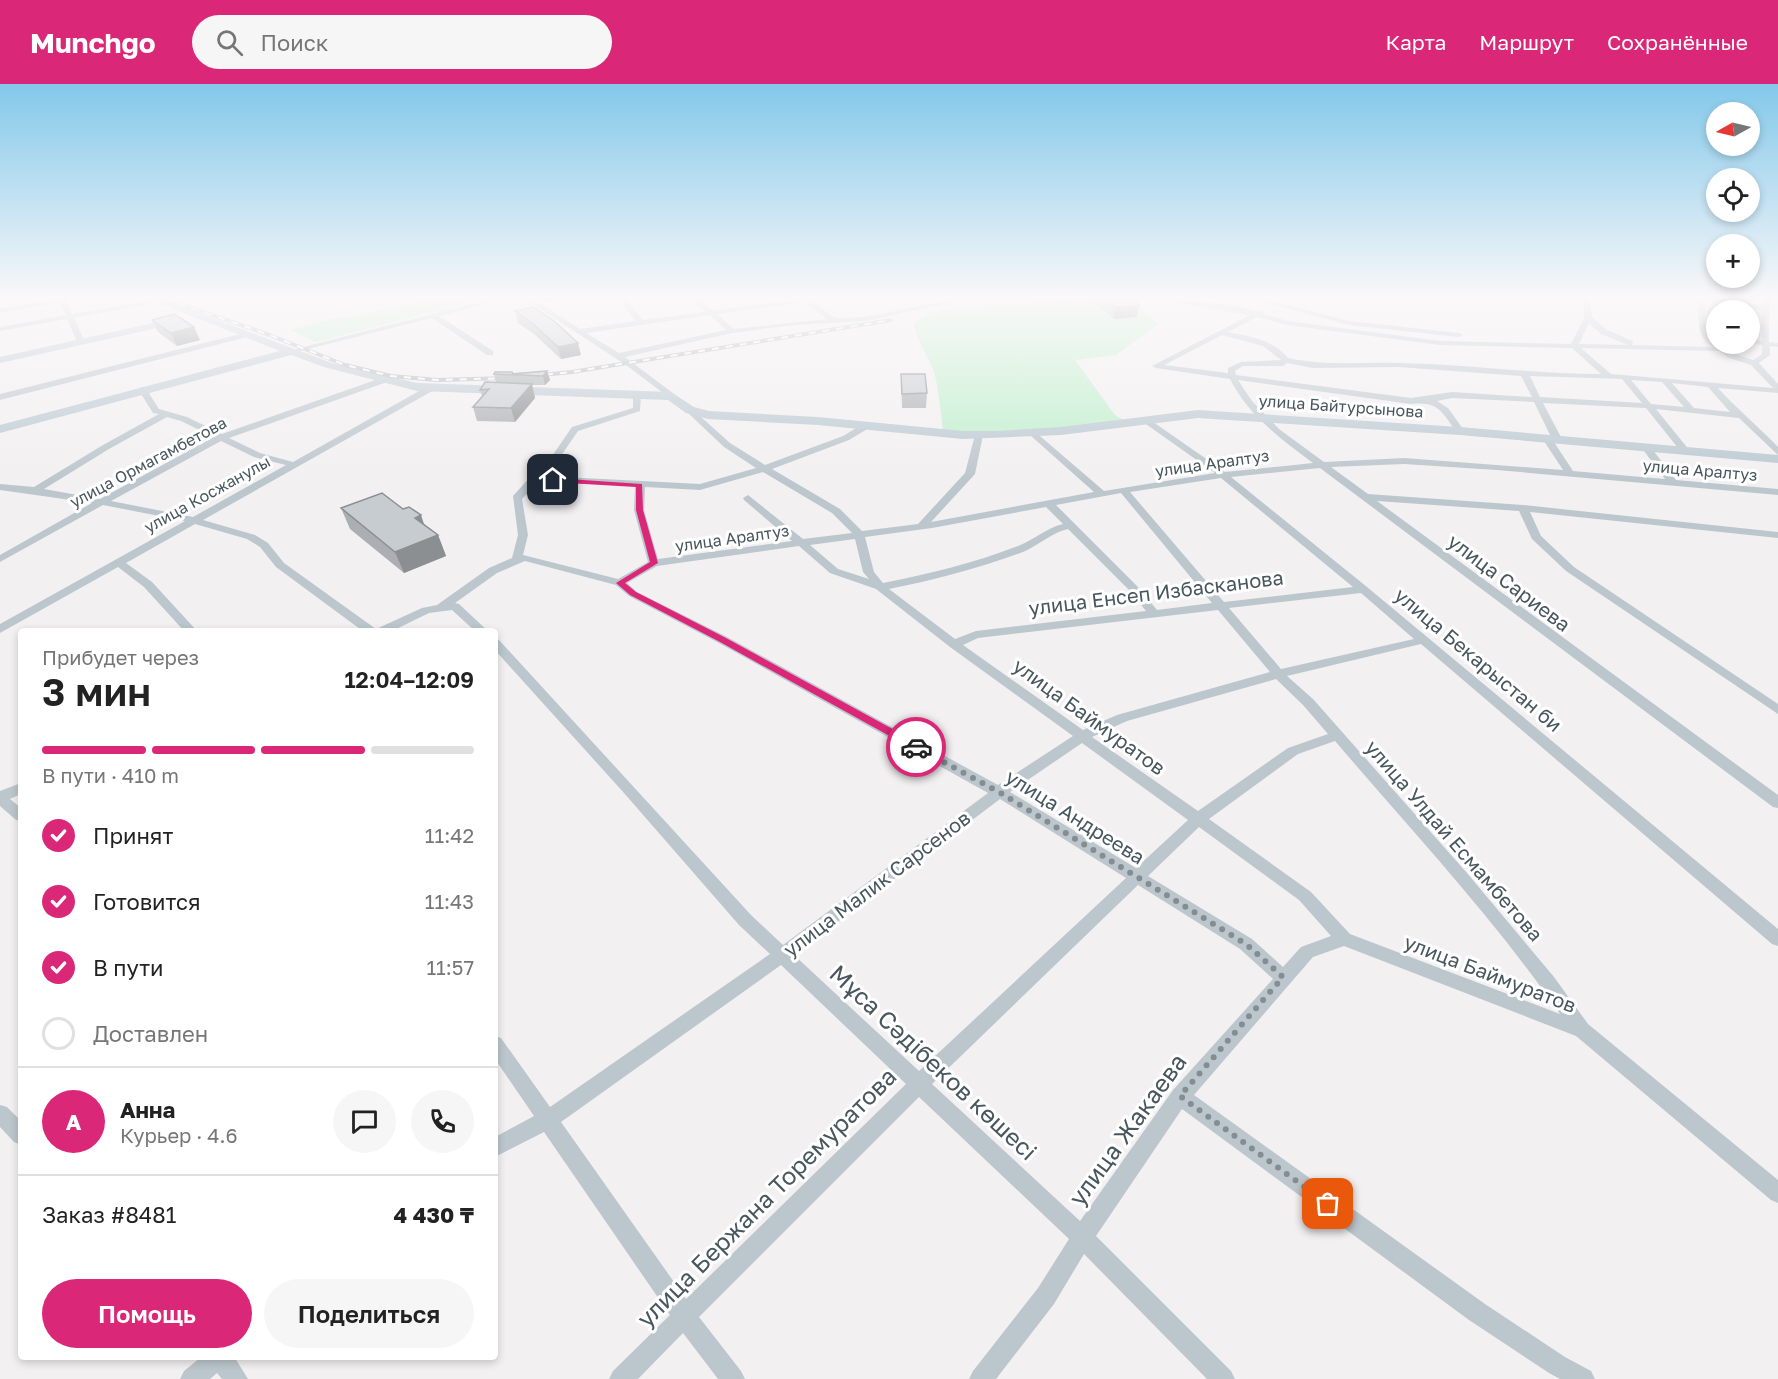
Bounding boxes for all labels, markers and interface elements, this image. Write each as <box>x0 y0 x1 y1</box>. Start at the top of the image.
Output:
search box <box>192 15 612 69</box>
text: Munchgo <box>30 26 156 59</box>
icon: search <box>213 26 246 59</box>
text: Поиск <box>261 29 328 56</box>
text: Карта <box>1385 29 1446 55</box>
text: Маршрут <box>1479 29 1574 55</box>
text: Сохранённые <box>1607 29 1748 55</box>
north arrow <box>1706 102 1760 156</box>
map controls <box>1706 102 1760 354</box>
button: locate <box>1706 168 1760 222</box>
button: + <box>1706 234 1760 288</box>
button: − <box>1706 300 1760 354</box>
street label: улица Байтурсынова <box>1258 390 1424 422</box>
street label: улица Ормагамбетова <box>66 412 230 512</box>
street label: улица Аралтуз <box>1154 445 1270 481</box>
street label: улица Косжанулы <box>140 451 274 537</box>
pin <box>527 454 578 505</box>
street label: улица Аралтуз <box>1642 455 1758 485</box>
icon: home <box>536 463 569 496</box>
street label: улица Аралтуз <box>674 520 790 556</box>
street label: улица Сариева <box>1444 528 1576 636</box>
street label: улица Енсеп Избасканова <box>1027 564 1285 620</box>
street label: улица Бекарыстан би <box>1390 582 1567 736</box>
text: Прибудет через <box>42 645 199 669</box>
street label: улица Баймуратов <box>1009 653 1170 779</box>
text: 12:04–12:09 <box>345 666 474 693</box>
text: 3 мин <box>42 668 151 715</box>
courier <box>886 717 946 777</box>
icon: car <box>900 731 933 764</box>
street label: улица Улдай Есмамбетова <box>1361 735 1549 946</box>
text: В пути · 410 m <box>42 763 179 787</box>
street label: улица Андреева <box>1002 764 1149 869</box>
street label: улица Малик Сарсенов <box>778 805 975 961</box>
icon: check <box>42 819 75 852</box>
text: Принят <box>93 822 173 849</box>
text: 11:42 <box>425 823 474 847</box>
icon: check <box>42 885 75 918</box>
text: Готовится <box>93 888 201 915</box>
text: 11:43 <box>425 889 474 913</box>
street label: улица Баймуратов <box>1401 929 1580 1017</box>
icon: check <box>42 951 75 984</box>
text: В пути <box>93 954 163 981</box>
text: 11:57 <box>426 955 474 979</box>
street label: Мұса Сәдібеков көшесі <box>824 958 1044 1166</box>
text: Доставлен <box>93 1020 208 1047</box>
street label: улица Жакаева <box>1062 1047 1192 1211</box>
street label: улица Бержана Торемуратова <box>630 1061 902 1333</box>
button: chat <box>333 1090 396 1153</box>
button: phone <box>411 1090 474 1153</box>
text: Анна <box>120 1096 175 1123</box>
text: А <box>66 1108 81 1135</box>
text: Курьер · 4.6 <box>120 1123 238 1147</box>
pin <box>1302 1178 1353 1229</box>
icon: bag <box>1311 1187 1344 1220</box>
text: Заказ #8481 <box>42 1201 176 1228</box>
text: 4 430 ₸ <box>393 1201 474 1228</box>
button: Помощь <box>42 1279 252 1348</box>
button: Поделиться <box>264 1279 474 1348</box>

